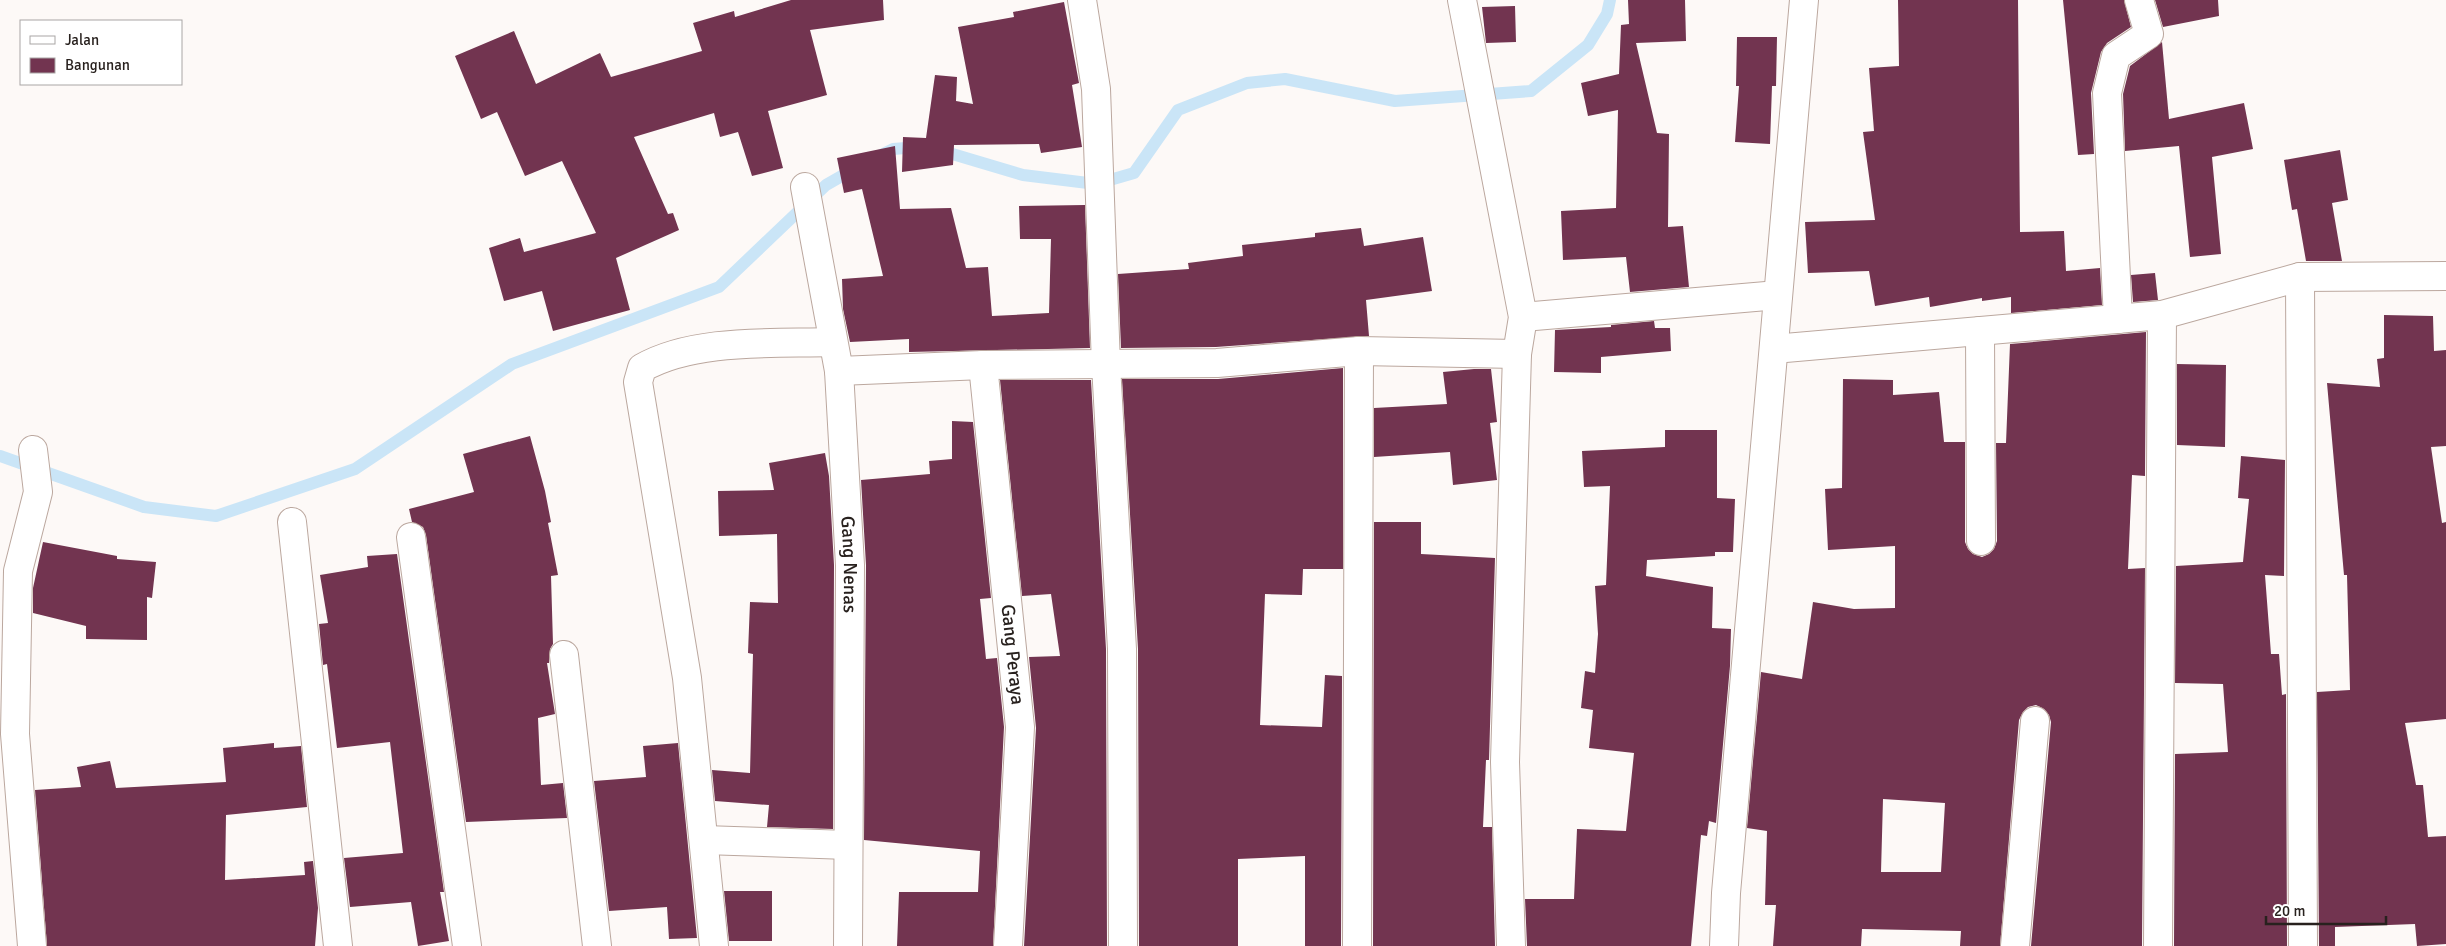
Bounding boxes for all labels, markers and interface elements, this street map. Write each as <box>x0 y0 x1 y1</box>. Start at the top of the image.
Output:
legend <box>20 20 182 85</box>
text: Jalan <box>65 31 99 49</box>
text: Bangunan <box>65 56 130 74</box>
street label: Gang Nenas <box>835 515 862 613</box>
street label: Gang Peraya <box>996 603 1030 706</box>
scale bar <box>2266 894 2386 926</box>
text: 20 m <box>2274 902 2305 920</box>

